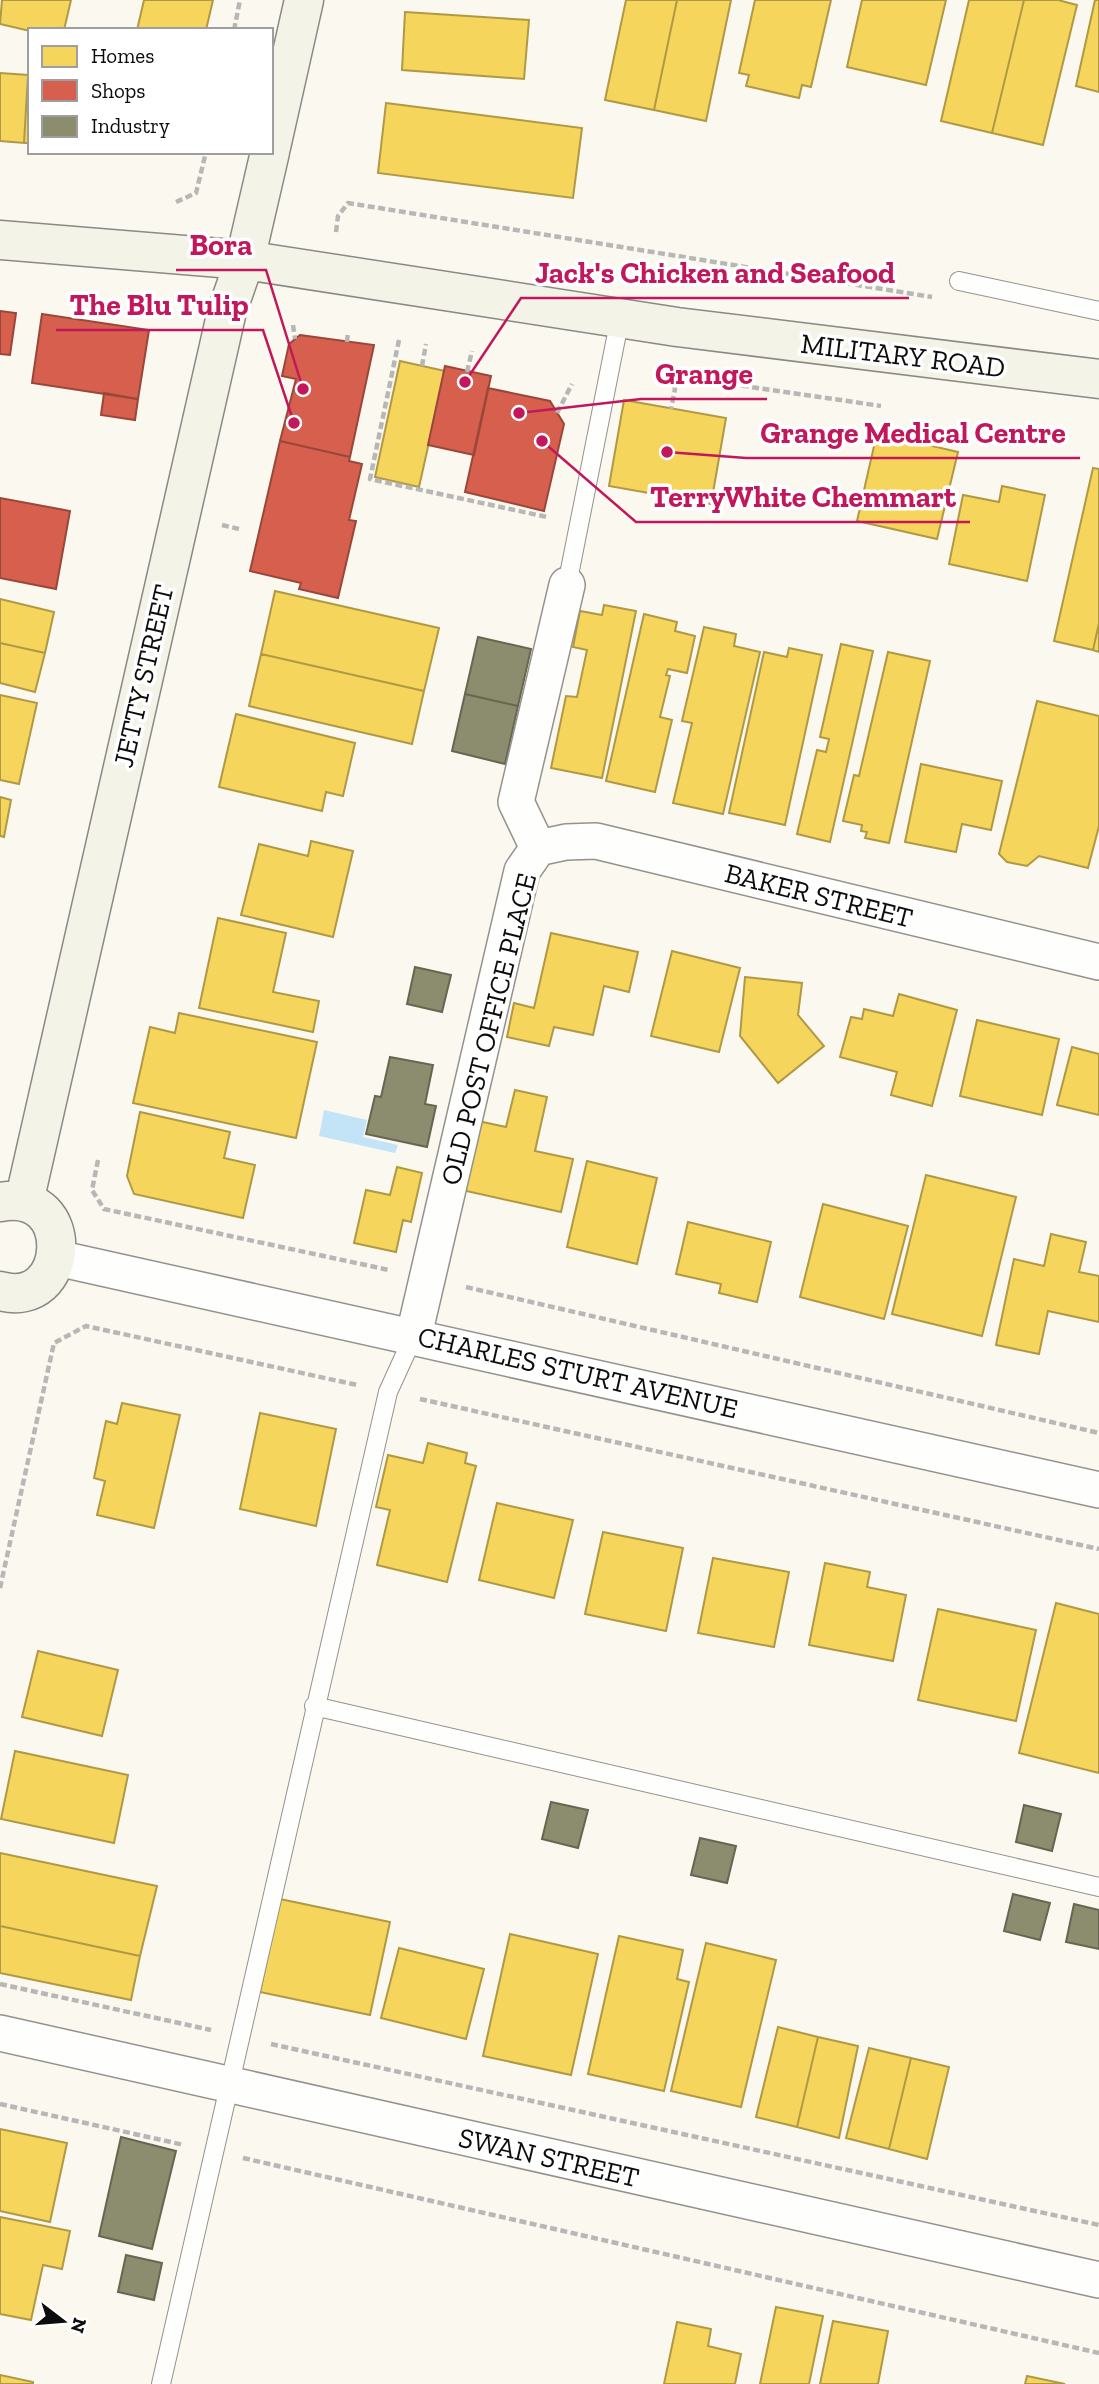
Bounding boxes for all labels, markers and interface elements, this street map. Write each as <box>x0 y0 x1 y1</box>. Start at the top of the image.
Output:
legend <box>28 28 273 154</box>
text: Homes <box>91 43 154 68</box>
text: Shops <box>91 78 145 103</box>
text: Industry <box>91 113 170 138</box>
callout: Bora <box>176 219 266 270</box>
text: Bora <box>190 227 252 263</box>
callout: Jack's Chicken and Seafood <box>521 247 909 298</box>
text: Jack's Chicken and Seafood <box>535 255 895 291</box>
callout: The Blu Tulip <box>56 279 263 330</box>
text: The Blu Tulip <box>69 287 249 323</box>
street label: MILITARY ROAD <box>799 327 1007 384</box>
callout: Grange <box>641 348 767 399</box>
text: Grange <box>655 356 753 392</box>
callout: Grange Medical Centre <box>746 407 1080 458</box>
text: Grange Medical Centre <box>760 415 1066 451</box>
callout: TerryWhite Chemmart <box>636 471 970 522</box>
text: TerryWhite Chemmart <box>650 479 957 515</box>
street label: JETTY STREET <box>106 582 181 771</box>
street label: BAKER STREET <box>722 856 916 935</box>
street label: OLD POST OFFICE PLACE <box>434 870 543 1188</box>
street label: CHARLES STURT AVENUE <box>415 1320 741 1425</box>
street label: SWAN STREET <box>455 2121 642 2194</box>
north arrow <box>28 2286 98 2356</box>
text: N <box>66 2315 92 2336</box>

